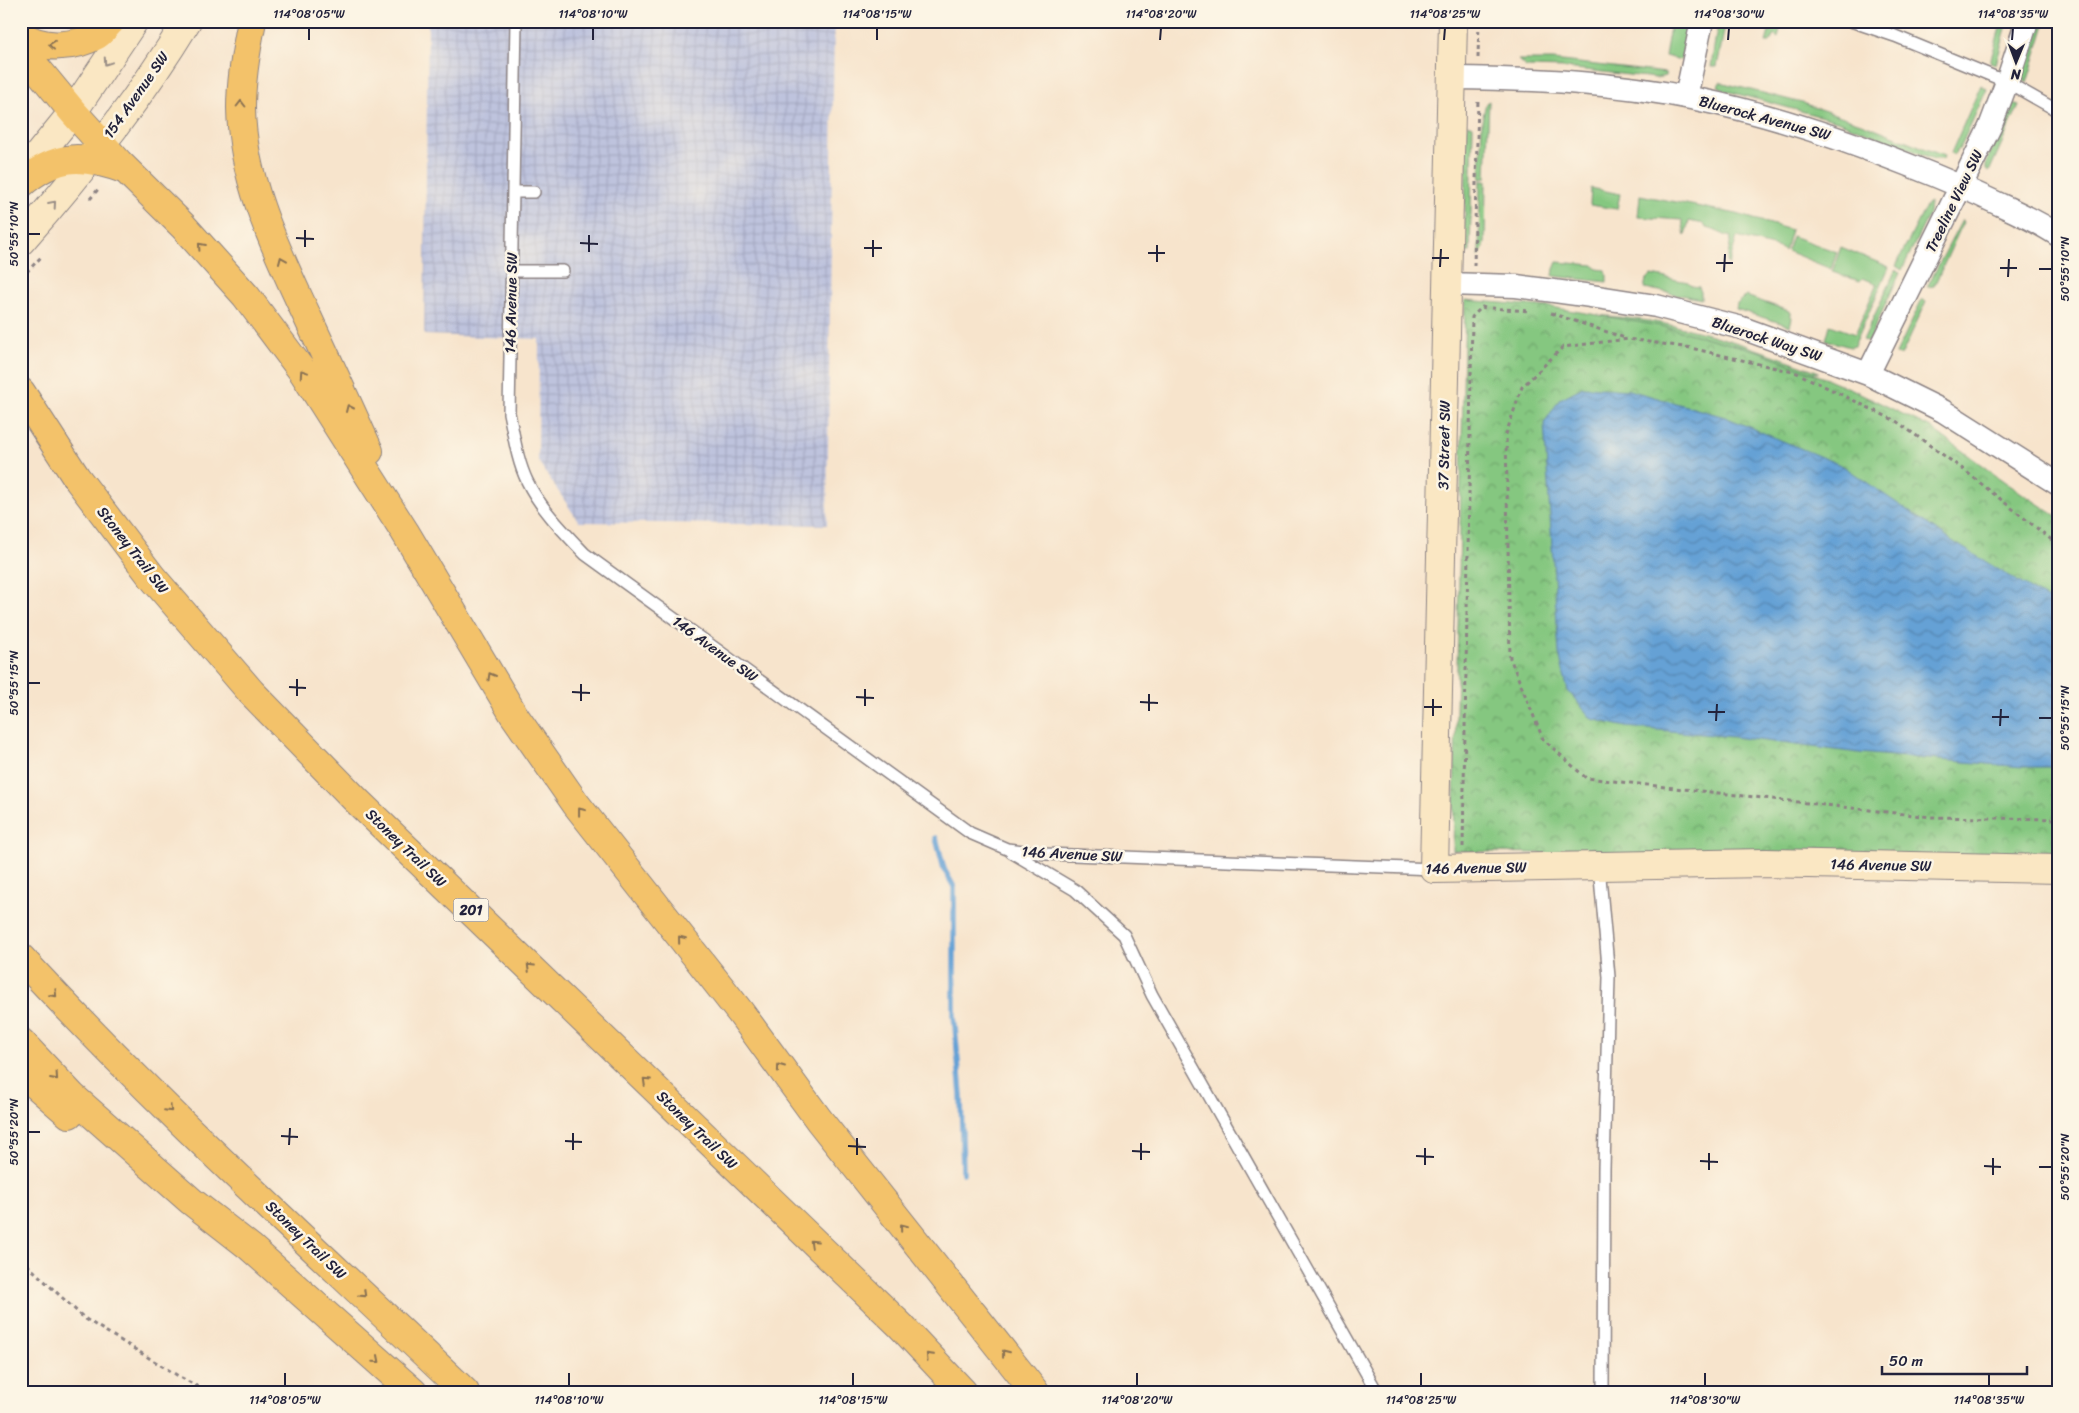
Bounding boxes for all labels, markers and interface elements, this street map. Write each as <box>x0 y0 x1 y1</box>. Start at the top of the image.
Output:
text: 114°08'05"W <box>273 3 345 25</box>
text: 114°08'10"W <box>558 3 628 25</box>
text: 114°08'15"W <box>843 3 912 25</box>
text: 114°08'20"W <box>1126 3 1197 25</box>
text: 114°08'25"W <box>1410 3 1481 25</box>
text: 114°08'30"W <box>1694 3 1765 25</box>
text: 114°08'35"W <box>1978 3 2049 25</box>
north arrow <box>1992 38 2042 88</box>
one-way arrow <box>48 40 56 51</box>
street label: 154 Avenue SW <box>96 46 176 144</box>
one-way arrow <box>104 56 113 66</box>
text: N <box>2010 62 2022 87</box>
street label: Bluerock Avenue SW <box>1696 88 1834 148</box>
one-way arrow <box>236 99 246 107</box>
street label: Treeline View SW <box>1918 145 1990 257</box>
text: 50°55'10"N <box>3 201 25 267</box>
one-way arrow <box>48 201 57 210</box>
text: 50°55'10"N <box>2054 236 2076 302</box>
one-way arrow <box>198 243 207 252</box>
street label: 146 Avenue SW <box>497 252 525 354</box>
one-way arrow <box>278 256 288 265</box>
street label: Bluerock Way SW <box>1708 309 1826 369</box>
one-way arrow <box>300 369 309 379</box>
street label: 37 Street SW <box>1430 400 1458 490</box>
one-way arrow <box>346 404 356 413</box>
street label: Stoney Trail SW <box>90 500 176 600</box>
street label: 146 Avenue SW <box>666 609 764 689</box>
text: 50°55'15"N <box>3 650 25 715</box>
one-way arrow <box>487 672 497 681</box>
text: 50°55'15"N <box>2054 685 2076 750</box>
street label: Stoney Trail SW <box>359 802 453 894</box>
one-way arrow <box>578 808 586 817</box>
street label: 146 Avenue SW <box>1021 838 1123 870</box>
street label: 146 Avenue SW <box>1830 851 1932 879</box>
street label: 146 Avenue SW <box>1425 854 1527 882</box>
road number: 201 <box>454 898 488 922</box>
one-way arrow <box>678 936 686 945</box>
one-way arrow <box>527 964 536 973</box>
one-way arrow <box>48 988 57 997</box>
one-way arrow <box>778 1064 786 1073</box>
one-way arrow <box>49 1072 58 1081</box>
one-way arrow <box>643 1077 652 1086</box>
street label: Stoney Trail SW <box>650 1084 744 1176</box>
text: 50°55'20"N <box>3 1098 25 1166</box>
one-way arrow <box>163 1103 172 1112</box>
text: 50°55'20"N <box>2054 1133 2076 1201</box>
street label: Stoney Trail SW <box>259 1194 353 1286</box>
one-way arrow <box>901 1224 909 1233</box>
one-way arrow <box>810 1239 819 1248</box>
one-way arrow <box>357 1288 366 1297</box>
scale bar <box>1882 1343 2026 1375</box>
text: 50 m <box>1889 1348 1924 1374</box>
one-way arrow <box>1002 1350 1011 1359</box>
one-way arrow <box>926 1353 935 1362</box>
one-way arrow <box>372 1354 381 1363</box>
text: 114°08'05"W <box>249 1389 321 1411</box>
text: 114°08'10"W <box>534 1389 604 1411</box>
text: 114°08'15"W <box>819 1389 888 1411</box>
text: 114°08'20"W <box>1102 1389 1173 1411</box>
text: 114°08'25"W <box>1386 1389 1457 1411</box>
text: 114°08'30"W <box>1670 1389 1741 1411</box>
text: 114°08'35"W <box>1954 1389 2025 1411</box>

